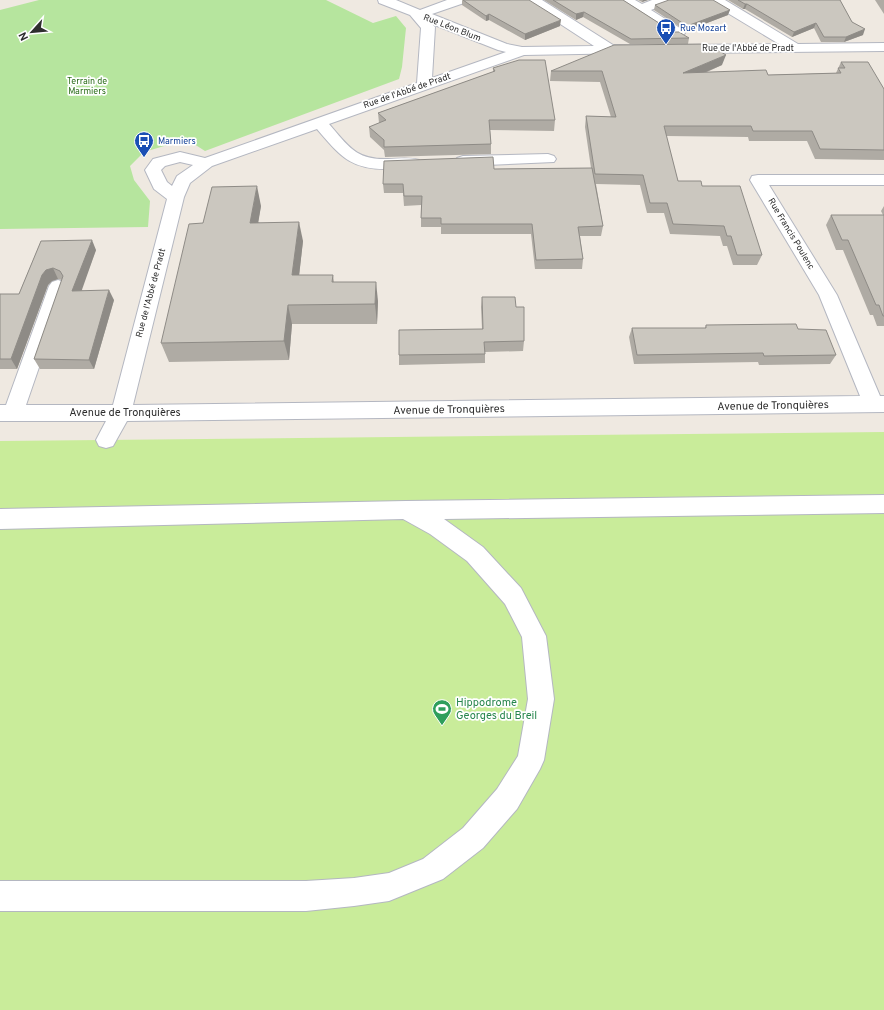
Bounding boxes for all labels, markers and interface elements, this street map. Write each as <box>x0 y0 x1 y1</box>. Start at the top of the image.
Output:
north arrow <box>12 12 52 52</box>
street label: Rue Léon Blum <box>422 12 482 44</box>
bus stop icon: Rue Mozart <box>655 17 677 45</box>
place label: Rue Mozart <box>680 23 726 34</box>
text: N <box>16 29 32 43</box>
street label: Rue de l'Abbé de Pradt <box>702 43 794 54</box>
street label: Rue de l'Abbé de Pradt <box>362 71 452 111</box>
park label: Terrain de Marmiers <box>67 76 107 97</box>
bus stop icon: Marmiers <box>133 130 155 158</box>
place label: Marmiers <box>158 136 196 147</box>
street label: Rue Francis Poulenc <box>765 196 817 272</box>
street label: Rue de l'Abbé de Pradt <box>134 247 168 339</box>
street label: Avenue de Tronquières <box>717 398 829 414</box>
street label: Avenue de Tronquières <box>393 402 505 418</box>
street label: Avenue de Tronquières <box>69 406 181 420</box>
place label: Hippodrome Georges du Breil <box>456 696 537 723</box>
sports icon: Hippodrome Georges du Breil <box>431 698 453 726</box>

